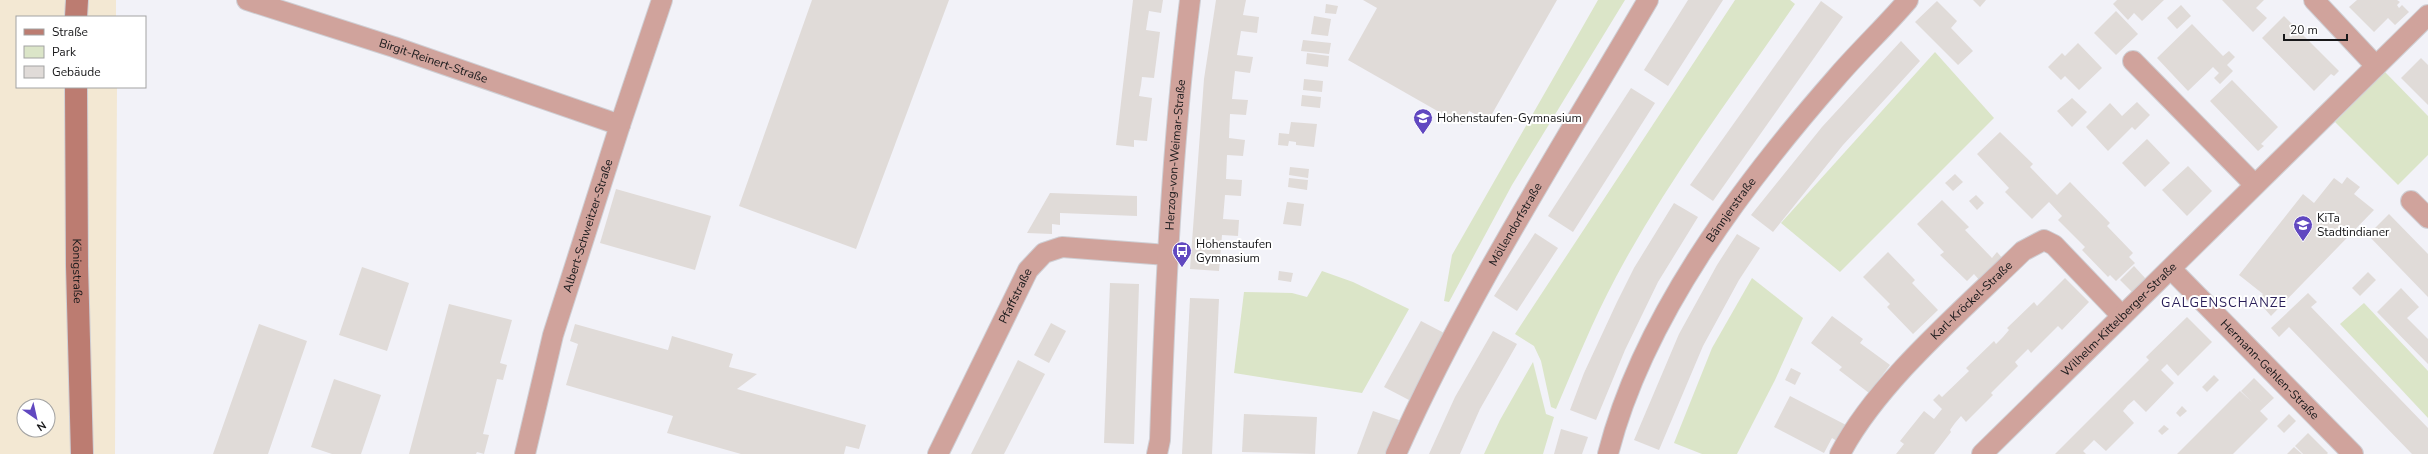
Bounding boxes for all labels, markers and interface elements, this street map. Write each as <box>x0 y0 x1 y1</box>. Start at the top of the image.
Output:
legend <box>16 16 146 88</box>
scale bar <box>2284 16 2347 42</box>
text: 20 m <box>2290 22 2318 38</box>
text: Straße <box>52 24 88 40</box>
street label: Birgit-Reinert-Straße <box>377 35 490 87</box>
text: Park <box>52 44 77 60</box>
text: Gebäude <box>52 64 101 80</box>
street label: Herzog-von-Weimar-Straße <box>1161 79 1189 231</box>
school or university icon: Hohenstaufen-Gymnasium <box>1412 107 1434 135</box>
place label: Hohenstaufen-Gymnasium <box>1437 110 1582 126</box>
street label: Albert-Schweitzer-Straße <box>559 157 617 294</box>
street label: Bännjerstraße <box>1702 174 1760 245</box>
street label: Möllendorfstraße <box>1485 180 1546 269</box>
place label: KiTa Stadtindianer <box>2317 210 2390 240</box>
school or university icon: KiTa Stadtindianer <box>2292 214 2314 242</box>
place label: Hohenstaufen Gymnasium <box>1196 236 1272 266</box>
street label: Königstraße <box>69 238 86 304</box>
bus stop icon: Hohenstaufen Gymnasium <box>1171 240 1193 268</box>
street label: Karl-Kröckel-Straße <box>1927 257 2016 343</box>
street label: Wilhelm-Kittelberger-Straße <box>2058 259 2180 380</box>
street label: Pfaffstraße <box>995 265 1036 326</box>
district label: GALGENSCHANZE <box>2161 294 2287 312</box>
street label: Hermann-Gehlen-Straße <box>2217 316 2323 423</box>
north arrow <box>16 398 56 438</box>
text: N <box>34 417 49 434</box>

